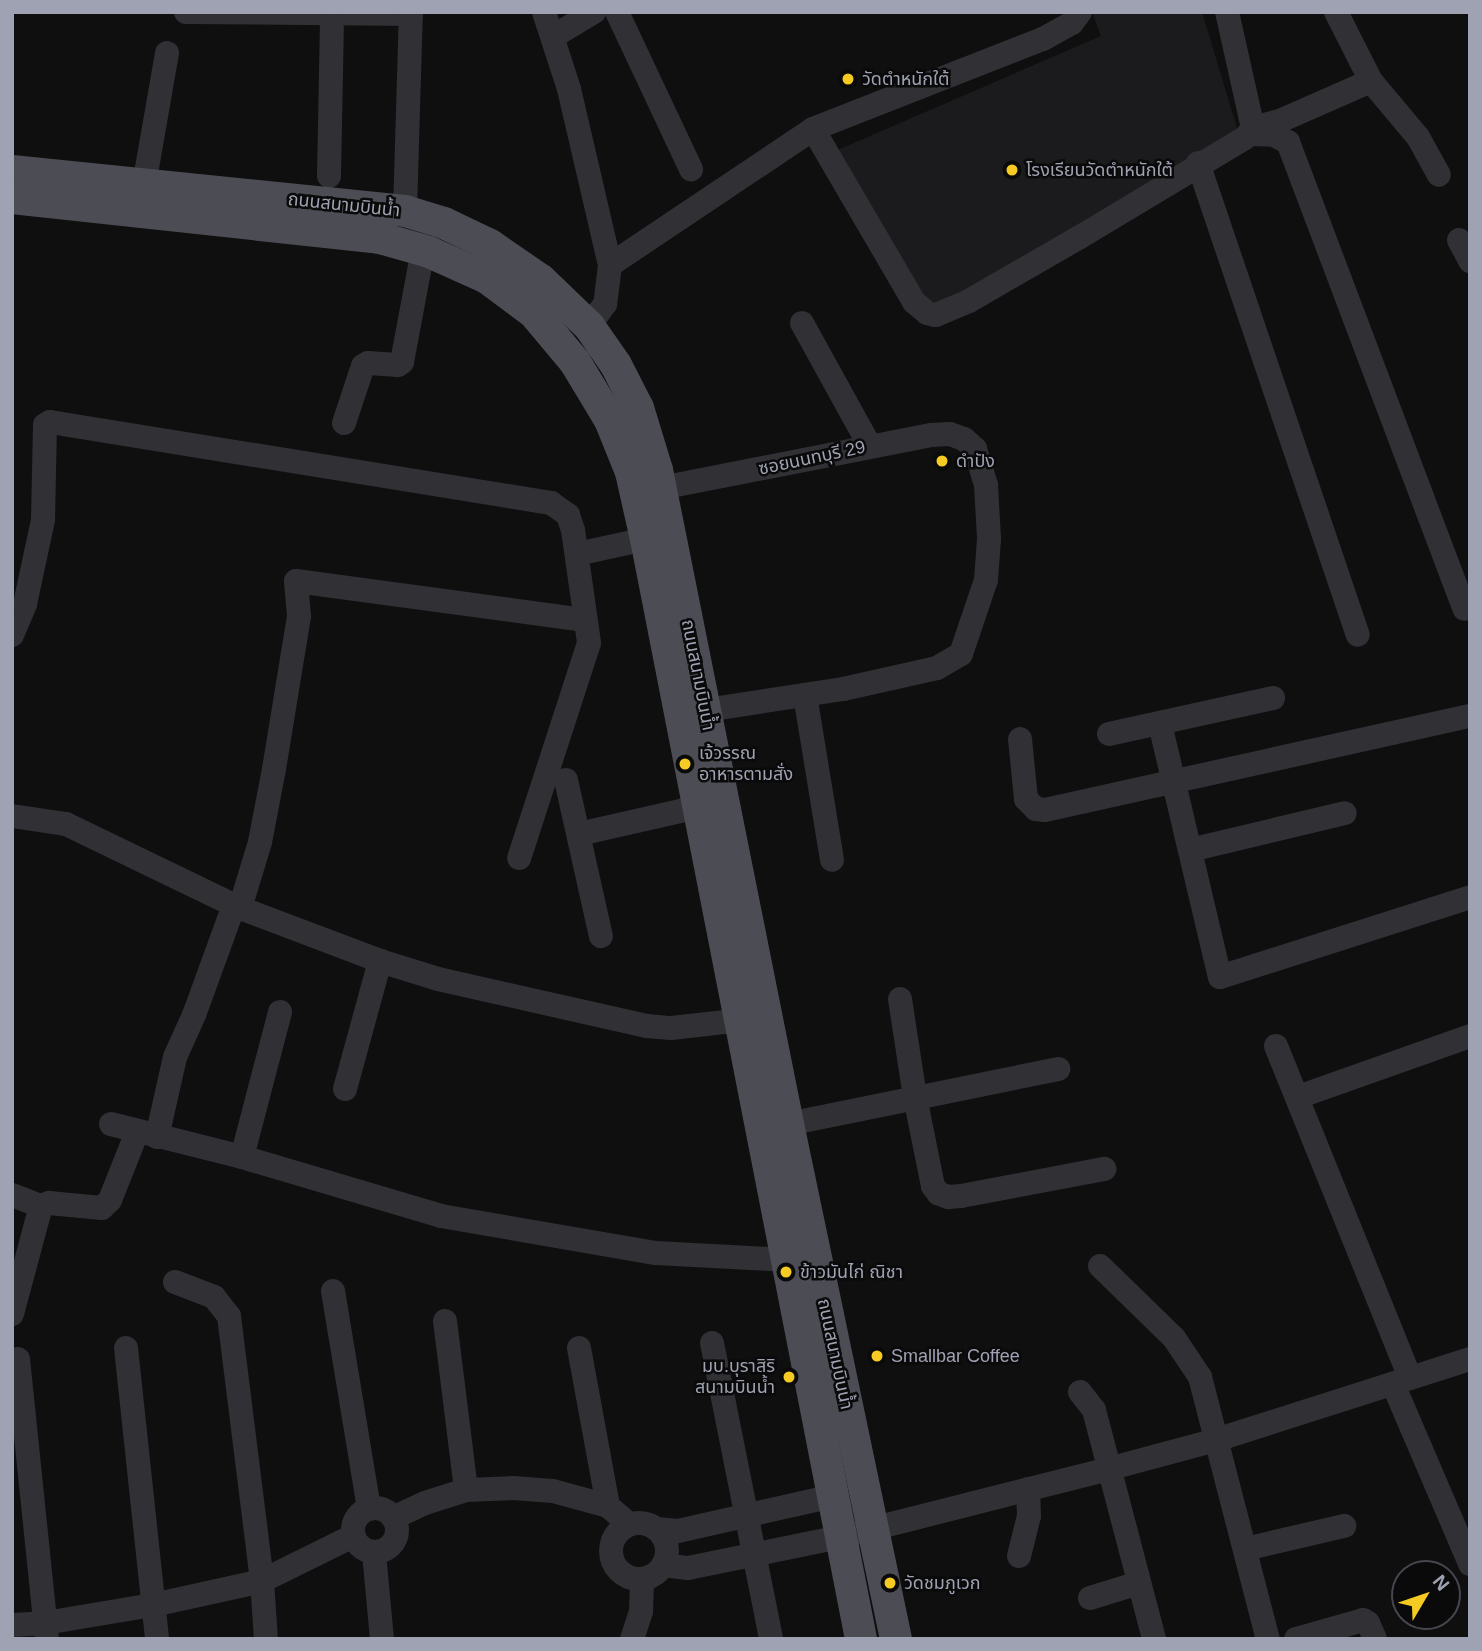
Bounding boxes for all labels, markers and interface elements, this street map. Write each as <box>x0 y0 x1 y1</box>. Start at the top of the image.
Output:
place label: วัดตำหนักใต้ <box>862 68 950 90</box>
marker: วัดตำหนักใต้ <box>840 71 856 87</box>
place label: โรงเรียนวัดตำหนักใต้ <box>1026 159 1173 181</box>
marker: โรงเรียนวัดตำหนักใต้ <box>1004 162 1020 178</box>
street label: ถนนสนามบินน้ำ <box>287 188 401 222</box>
street label: ซอยนนทบุรี 29 <box>757 436 867 480</box>
place label: ดำปัง <box>956 450 995 472</box>
marker: ดำปัง <box>934 453 950 469</box>
street label: ถนนสนามบินน้ำ <box>677 618 719 732</box>
place label: เจ้วรรณ อาหารตามสั่ง <box>699 743 793 786</box>
marker: เจ้วรรณ อาหารตามสั่ง <box>677 756 693 772</box>
place label: ข้าวมันไก่ ณิชา <box>800 1261 903 1283</box>
marker: ข้าวมันไก่ ณิชา <box>778 1264 794 1280</box>
street label: ถนนสนามบินน้ำ <box>813 1297 857 1411</box>
place label: Smallbar Coffee <box>891 1345 1020 1367</box>
marker: Smallbar Coffee <box>869 1348 885 1364</box>
place label: มบ.บุราสิริ สนามบินน้ำ <box>695 1356 775 1398</box>
marker: มบ.บุราสิริ สนามบินน้ำ <box>781 1369 797 1385</box>
north arrow <box>1391 1560 1461 1630</box>
text: N <box>1429 1571 1454 1595</box>
place label: วัดชมภูเวก <box>904 1572 981 1594</box>
marker: วัดชมภูเวก <box>882 1575 898 1591</box>

